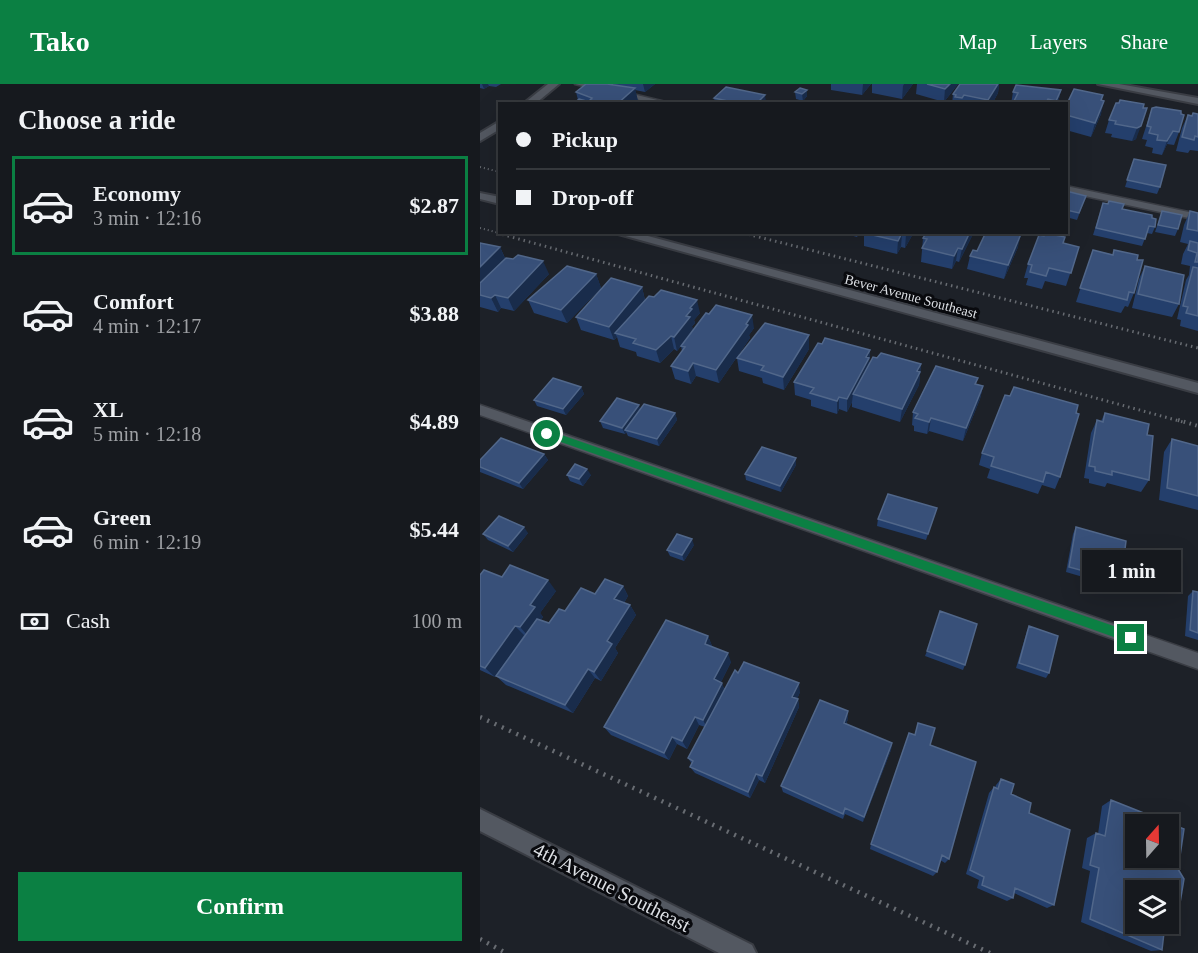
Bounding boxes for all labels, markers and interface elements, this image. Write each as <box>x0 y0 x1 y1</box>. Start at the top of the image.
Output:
text: Tako <box>30 26 90 57</box>
text: Map <box>959 30 997 54</box>
text: Layers <box>1030 30 1087 54</box>
text: Share <box>1120 30 1168 54</box>
text: Choose a ride <box>18 105 176 135</box>
text: Pickup <box>552 127 618 152</box>
icon: car <box>21 179 75 233</box>
text: Economy <box>93 181 181 206</box>
text: Drop-off <box>552 185 633 210</box>
text: $2.87 <box>410 193 459 218</box>
text: 3 min · 12:16 <box>93 207 201 229</box>
street label: Bever Avenue Southeast <box>843 272 979 321</box>
icon: car <box>21 287 75 341</box>
text: Comfort <box>93 289 174 314</box>
text: $3.88 <box>410 301 459 326</box>
text: 4 min · 12:17 <box>93 315 201 337</box>
icon: car <box>21 395 75 449</box>
text: XL <box>93 397 124 422</box>
text: $4.89 <box>410 409 459 434</box>
route start <box>533 420 560 447</box>
text: 5 min · 12:18 <box>93 423 201 445</box>
icon: car <box>21 503 75 557</box>
text: Green <box>93 505 151 530</box>
text: $5.44 <box>410 517 459 542</box>
text: 6 min · 12:19 <box>93 531 201 553</box>
callout: 1 min <box>1082 551 1180 593</box>
text: 1 min <box>1107 560 1156 582</box>
icon: cash <box>18 605 51 638</box>
text: Cash <box>66 608 110 633</box>
text: 100 m <box>411 610 462 632</box>
route end <box>1117 624 1144 651</box>
north arrow <box>1125 814 1179 868</box>
map controls <box>1125 814 1179 934</box>
street label: 4th Avenue Southeast <box>530 838 694 936</box>
button: Confirm <box>18 872 462 941</box>
button: layers <box>1125 880 1179 934</box>

